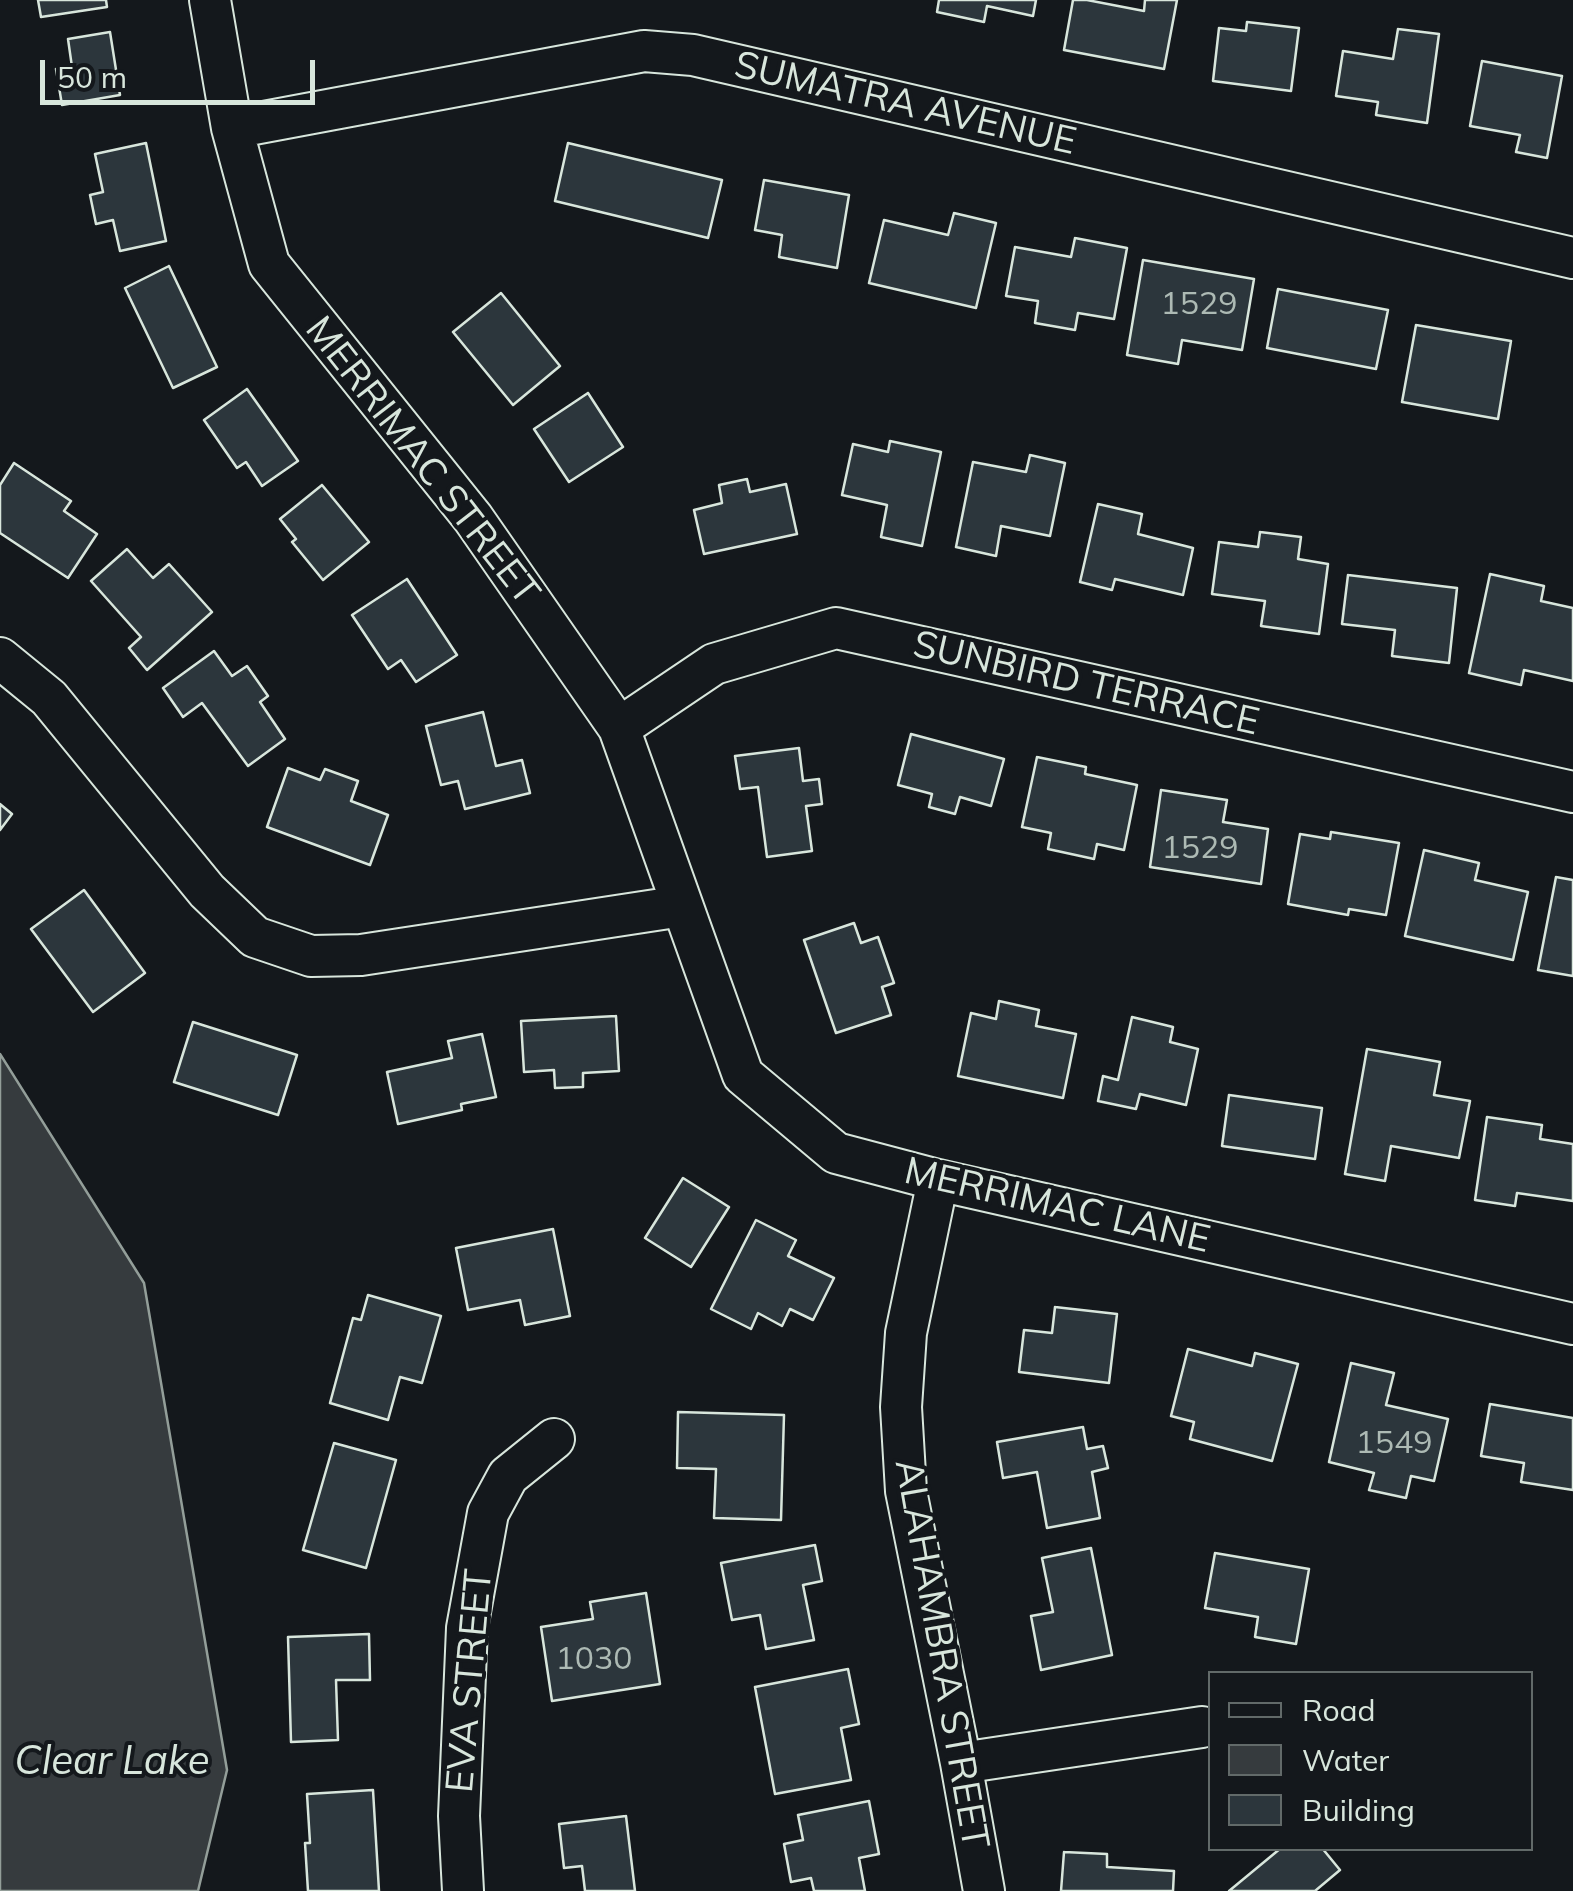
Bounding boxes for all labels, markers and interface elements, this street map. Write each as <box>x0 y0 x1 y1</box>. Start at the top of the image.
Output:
scale bar <box>45 40 320 102</box>
street label: SUMATRA AVENUE <box>730 43 1080 165</box>
text: 50 m <box>57 58 127 96</box>
house number: 1529 <box>1161 285 1237 323</box>
street label: MERRIMAC STREET <box>295 308 549 614</box>
street label: SUNBIRD TERRACE <box>909 622 1263 746</box>
house number: 1529 <box>1162 829 1238 867</box>
street label: MERRIMAC LANE <box>900 1149 1214 1263</box>
house number: 1549 <box>1356 1424 1432 1462</box>
street label: ALAHAMBRA STREET <box>884 1456 998 1852</box>
street label: EVA STREET <box>438 1567 502 1795</box>
house number: 1030 <box>556 1640 632 1678</box>
legend <box>1208 1671 1533 1851</box>
text: Road <box>1302 1691 1376 1729</box>
water label: Clear Lake <box>14 1738 210 1786</box>
text: Water <box>1302 1741 1389 1779</box>
text: Building <box>1302 1791 1415 1829</box>

